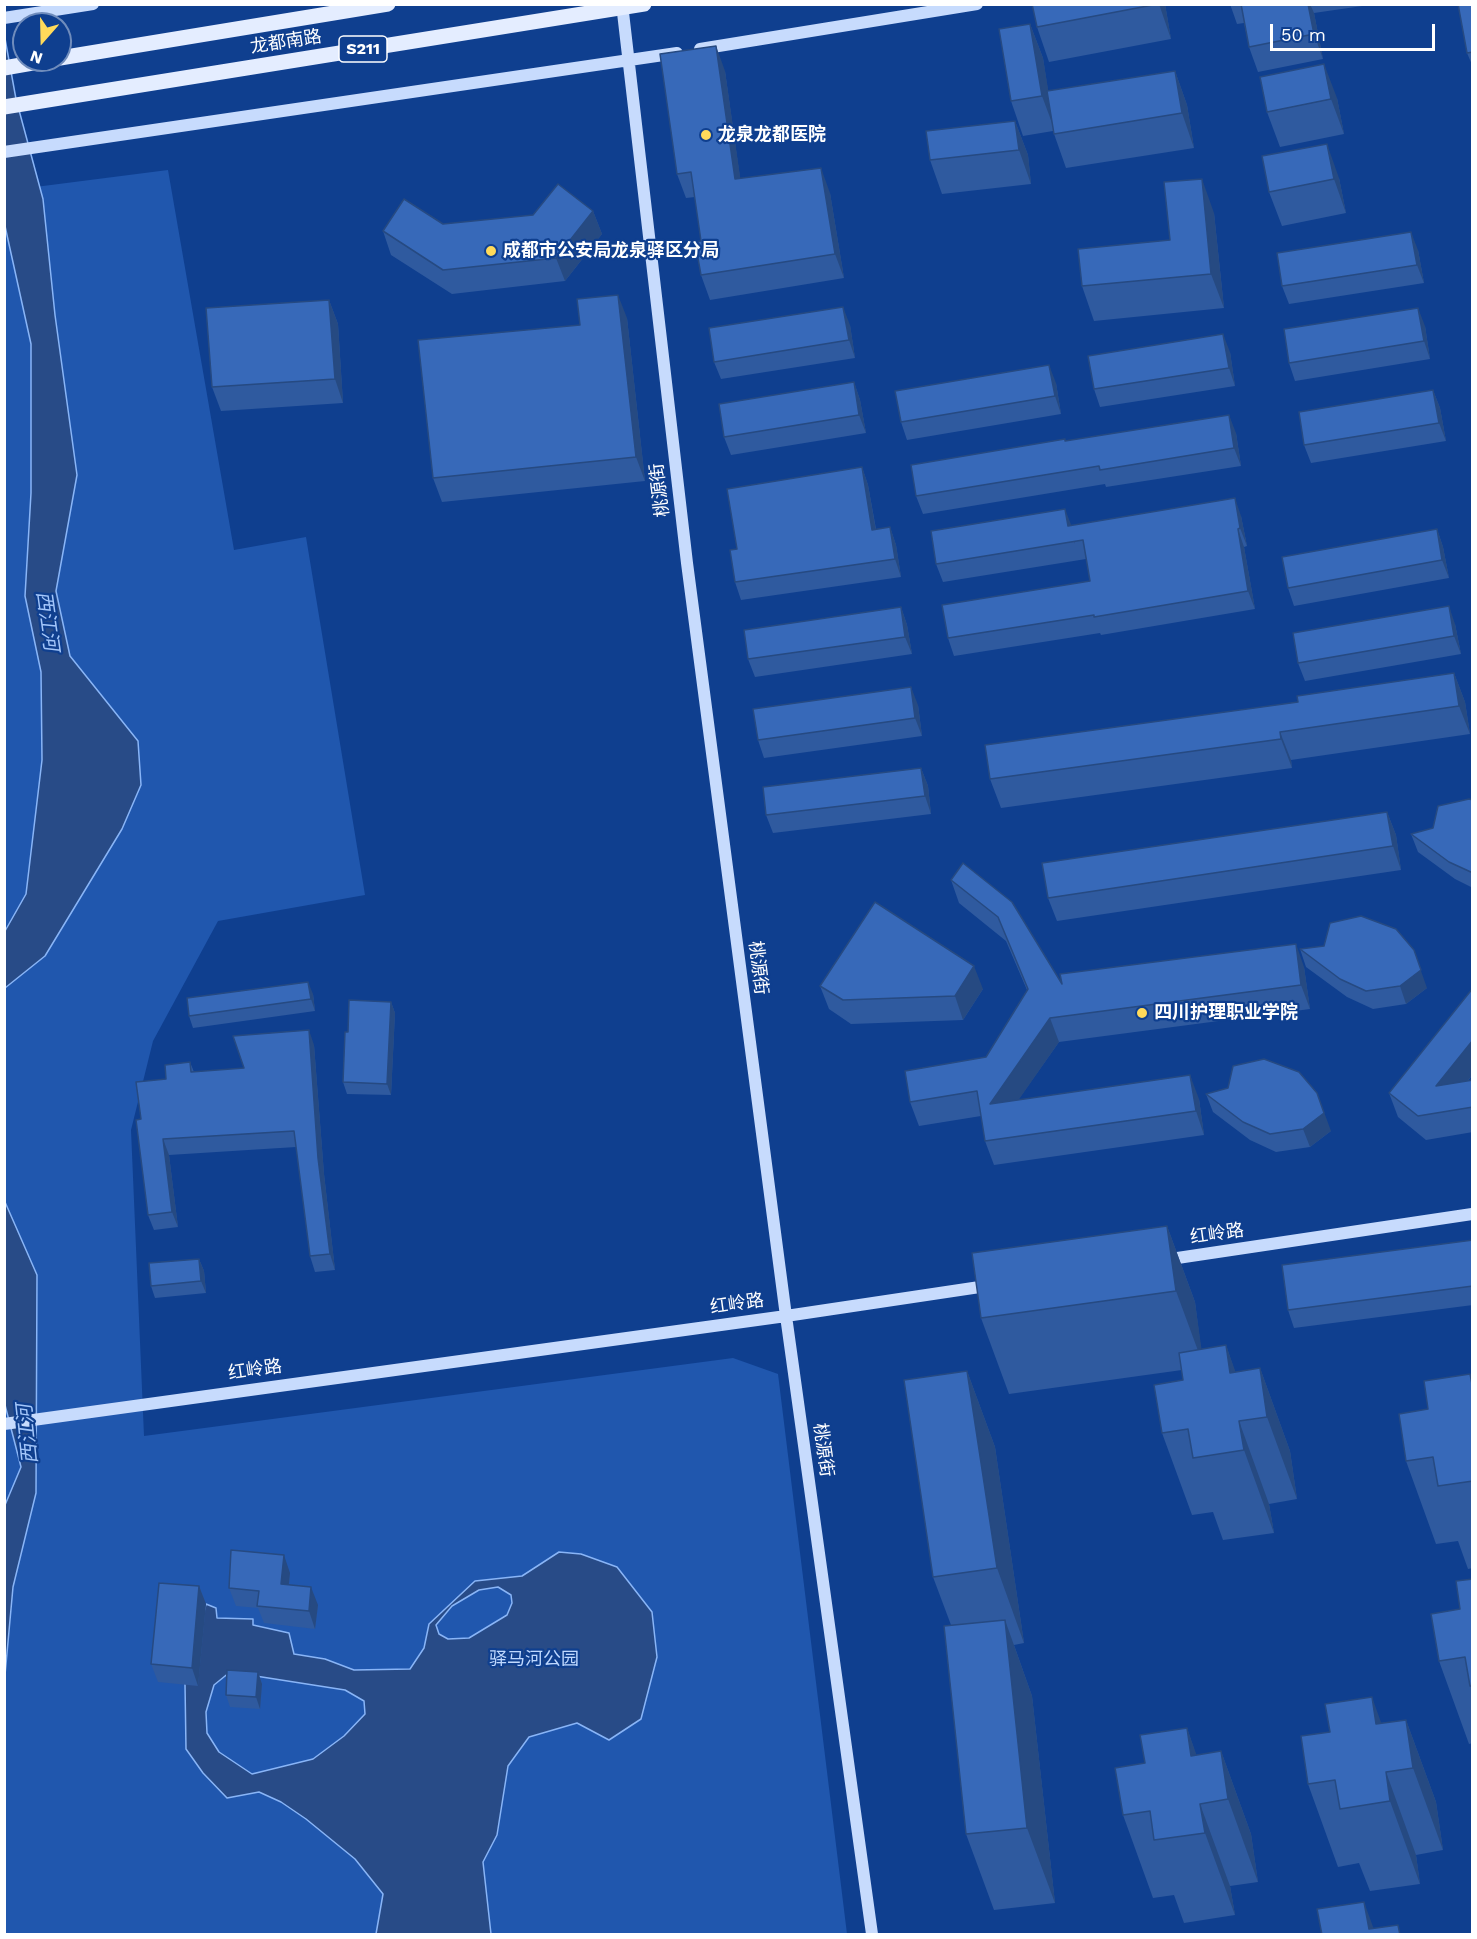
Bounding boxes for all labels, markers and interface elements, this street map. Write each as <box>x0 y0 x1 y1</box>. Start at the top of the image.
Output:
north arrow <box>12 12 72 72</box>
scale bar <box>1273 12 1438 50</box>
text: 50 m <box>1281 24 1326 45</box>
street label: 龙都南路 <box>249 26 323 58</box>
road number: S211 <box>339 36 387 62</box>
text: N <box>28 47 45 68</box>
place label: 龙泉龙都医院 <box>718 124 826 146</box>
marker: 龙泉龙都医院 <box>699 128 713 142</box>
place label: 成都市公安局龙泉驿区分局 <box>503 240 719 262</box>
marker: 成都市公安局龙泉驿区分局 <box>484 244 498 258</box>
street label: 桃源街 <box>646 462 674 518</box>
water label: 西江河 <box>31 590 63 652</box>
street label: 桃源街 <box>744 940 772 996</box>
place label: 四川护理职业学院 <box>1154 1002 1298 1024</box>
marker: 四川护理职业学院 <box>1135 1006 1149 1020</box>
street label: 红岭路 <box>1189 1220 1245 1248</box>
street label: 红岭路 <box>709 1290 765 1318</box>
street label: 红岭路 <box>227 1356 283 1384</box>
water label: 西江河 <box>13 1403 43 1465</box>
street label: 桃源街 <box>809 1422 837 1478</box>
park label: 驿马河公园 <box>489 1649 579 1671</box>

